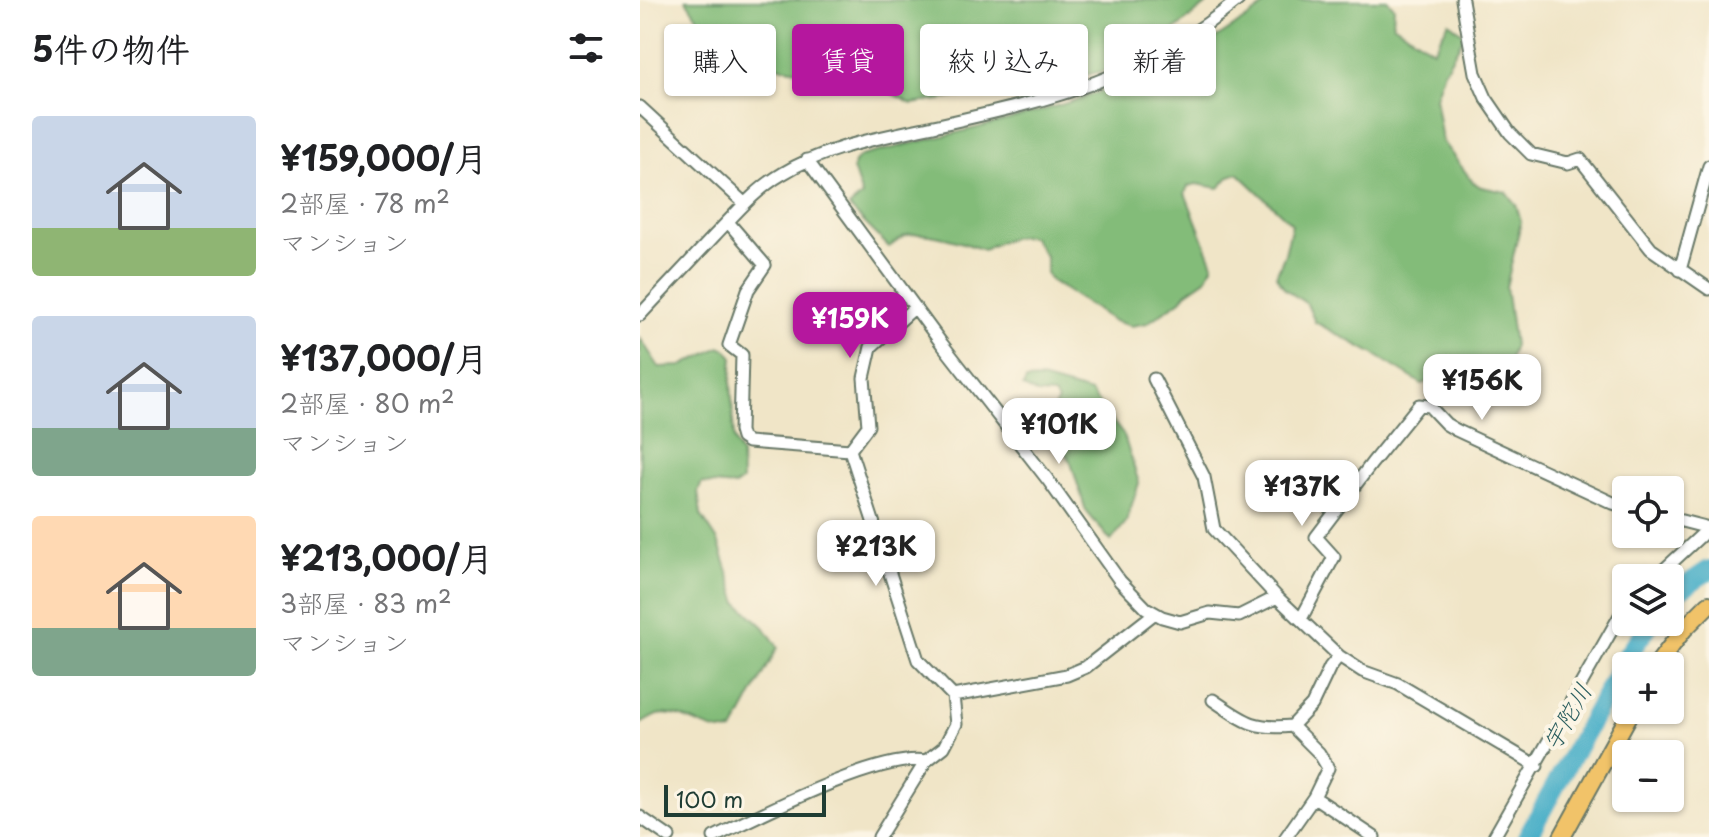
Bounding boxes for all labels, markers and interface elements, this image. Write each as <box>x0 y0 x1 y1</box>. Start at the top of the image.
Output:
text: 5件の物件 <box>32 22 190 74</box>
chip: 購入 <box>664 24 776 96</box>
chip: 賃貸 <box>792 24 904 96</box>
chip: 絞り込み <box>920 24 1088 96</box>
chip: 新着 <box>1104 24 1216 96</box>
icon: filters <box>564 26 608 70</box>
text: ¥159,000/月 <box>280 131 488 183</box>
icon: home <box>96 148 192 244</box>
text: 2部屋 · 78 m² <box>280 183 450 222</box>
text: マンション <box>280 222 409 261</box>
pin: ¥159K <box>794 292 906 360</box>
text: ¥159K <box>811 298 889 337</box>
text: ¥137,000/月 <box>280 331 488 383</box>
icon: home <box>96 348 192 444</box>
pin: ¥156K <box>1426 354 1538 422</box>
text: ¥156K <box>1441 360 1523 399</box>
text: 2部屋 · 80 m² <box>280 383 455 422</box>
pin: ¥101K <box>1003 398 1115 466</box>
text: ¥101K <box>1020 404 1098 443</box>
text: マンション <box>280 422 409 461</box>
pin: ¥137K <box>1246 460 1358 528</box>
text: ¥137K <box>1263 466 1341 505</box>
map controls <box>1612 476 1684 812</box>
button: locate <box>1612 476 1684 548</box>
pin: ¥213K <box>820 520 932 588</box>
text: ¥213K <box>835 526 917 565</box>
text: ¥213,000/月 <box>280 531 494 583</box>
icon: home <box>96 548 192 644</box>
button: layers <box>1612 564 1684 636</box>
text: 3部屋 · 83 m² <box>280 583 452 622</box>
text: マンション <box>280 622 409 661</box>
button: + <box>1612 652 1684 724</box>
water label: 宇陀川 <box>1532 676 1600 756</box>
button: − <box>1612 740 1684 812</box>
scale bar <box>664 781 826 817</box>
text: 100 m <box>676 782 743 815</box>

